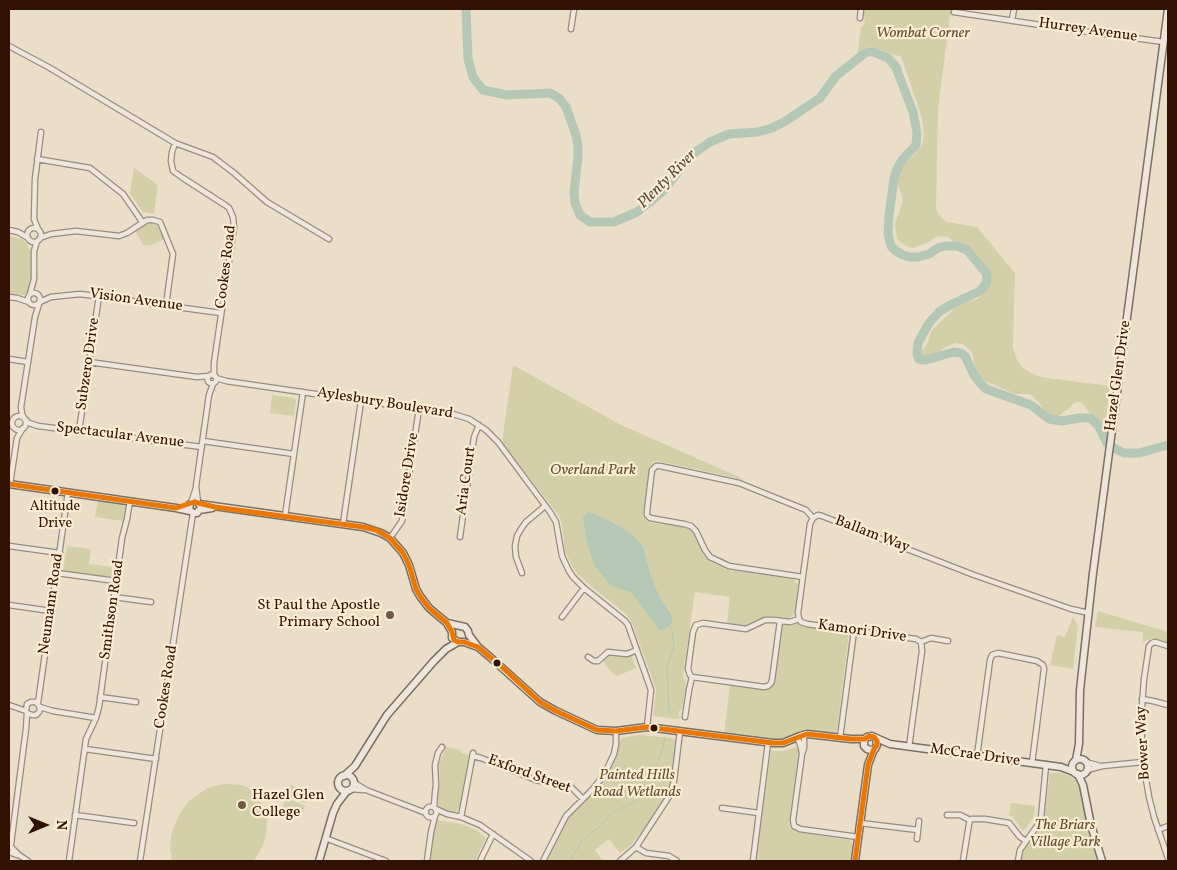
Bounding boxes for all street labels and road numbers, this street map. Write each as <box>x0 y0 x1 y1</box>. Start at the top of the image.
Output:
street label: Hurrey Avenue <box>1037 15 1139 47</box>
street label: Cookes Road <box>213 224 241 310</box>
street label: Vision Avenue <box>88 286 184 316</box>
street label: Subzero Drive <box>74 316 104 412</box>
street label: Hazel Glen Drive <box>1102 319 1136 433</box>
street label: Aylesbury Boulevard <box>316 384 454 424</box>
street label: Spectacular Avenue <box>55 419 185 453</box>
street label: Isidore Drive <box>392 431 424 519</box>
street label: Aria Court <box>453 445 481 517</box>
street label: Ballam Way <box>832 513 912 557</box>
street label: Neumann Road <box>36 552 68 656</box>
street label: Smithson Road <box>97 559 129 661</box>
street label: Kamori Drive <box>817 617 907 647</box>
street label: Cookes Road <box>152 644 182 730</box>
street label: Bower Way <box>1133 705 1155 781</box>
street label: McCrae Drive <box>929 741 1021 771</box>
street label: Exford Street <box>485 752 573 798</box>

